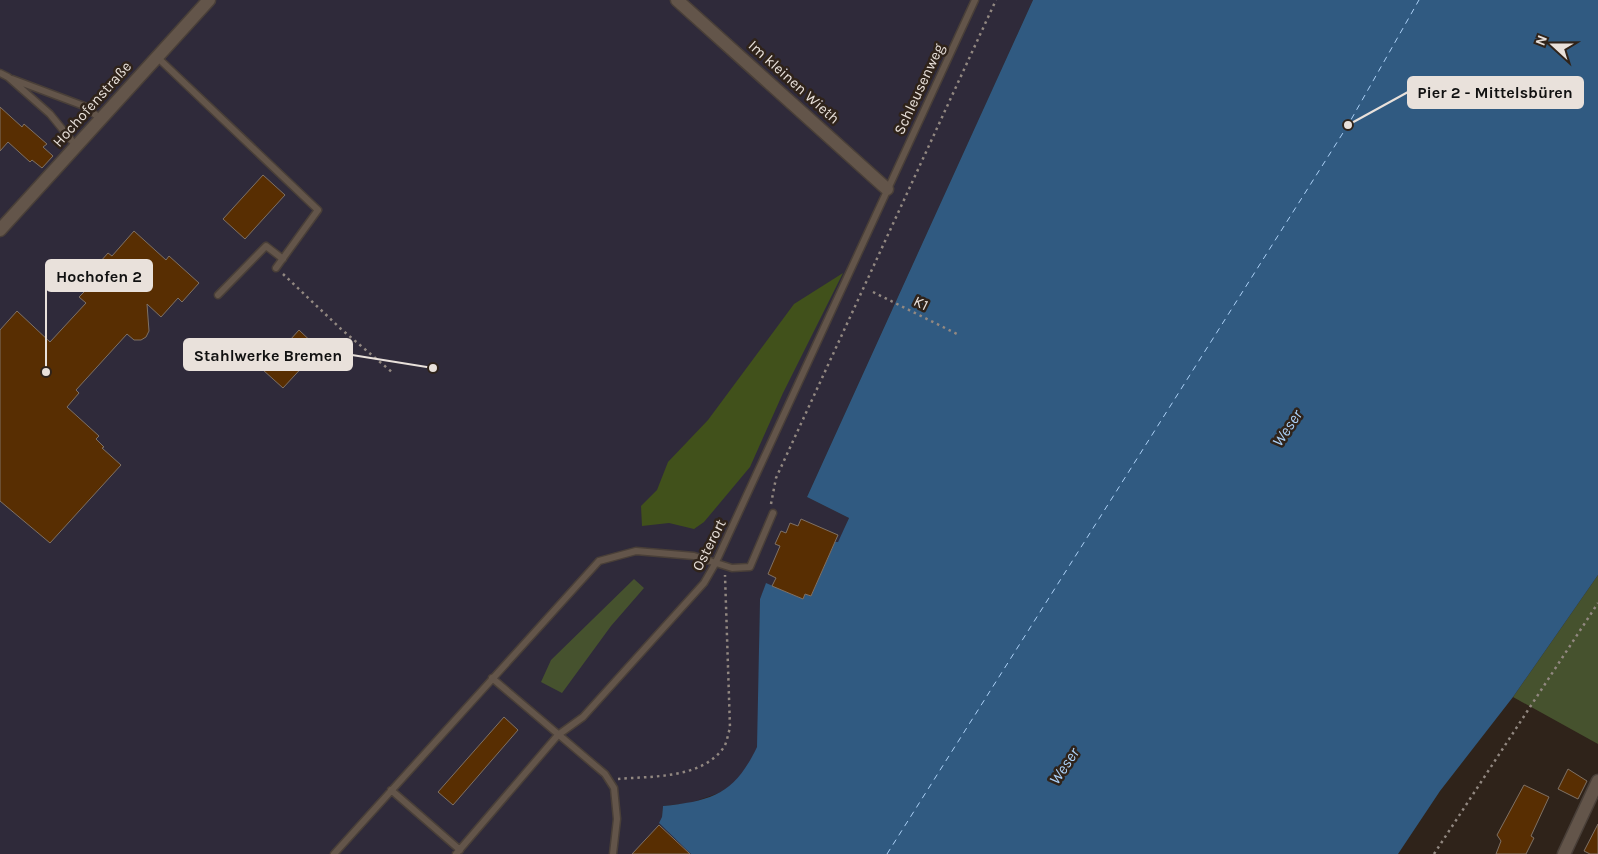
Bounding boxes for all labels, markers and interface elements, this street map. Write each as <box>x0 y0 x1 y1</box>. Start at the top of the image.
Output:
north arrow <box>1528 20 1578 70</box>
text: N <box>1532 33 1551 48</box>
street label: Im kleinen Wieth <box>745 36 843 128</box>
street label: Schleusenweg <box>890 40 948 137</box>
street label: Hochofenstraße <box>49 57 135 151</box>
callout: Pier 2 - Mittelsbüren <box>1408 77 1583 108</box>
text: Pier 2 - Mittelsbüren <box>1417 83 1573 102</box>
callout: Hochofen 2 <box>46 260 152 291</box>
text: Hochofen 2 <box>56 267 142 286</box>
street label: K1 <box>911 292 931 314</box>
callout: Stahlwerke Bremen <box>184 339 352 370</box>
text: Stahlwerke Bremen <box>194 346 342 365</box>
water label: Weser <box>1268 406 1306 450</box>
street label: Osterort <box>688 516 730 574</box>
water label: Weser <box>1045 744 1083 788</box>

